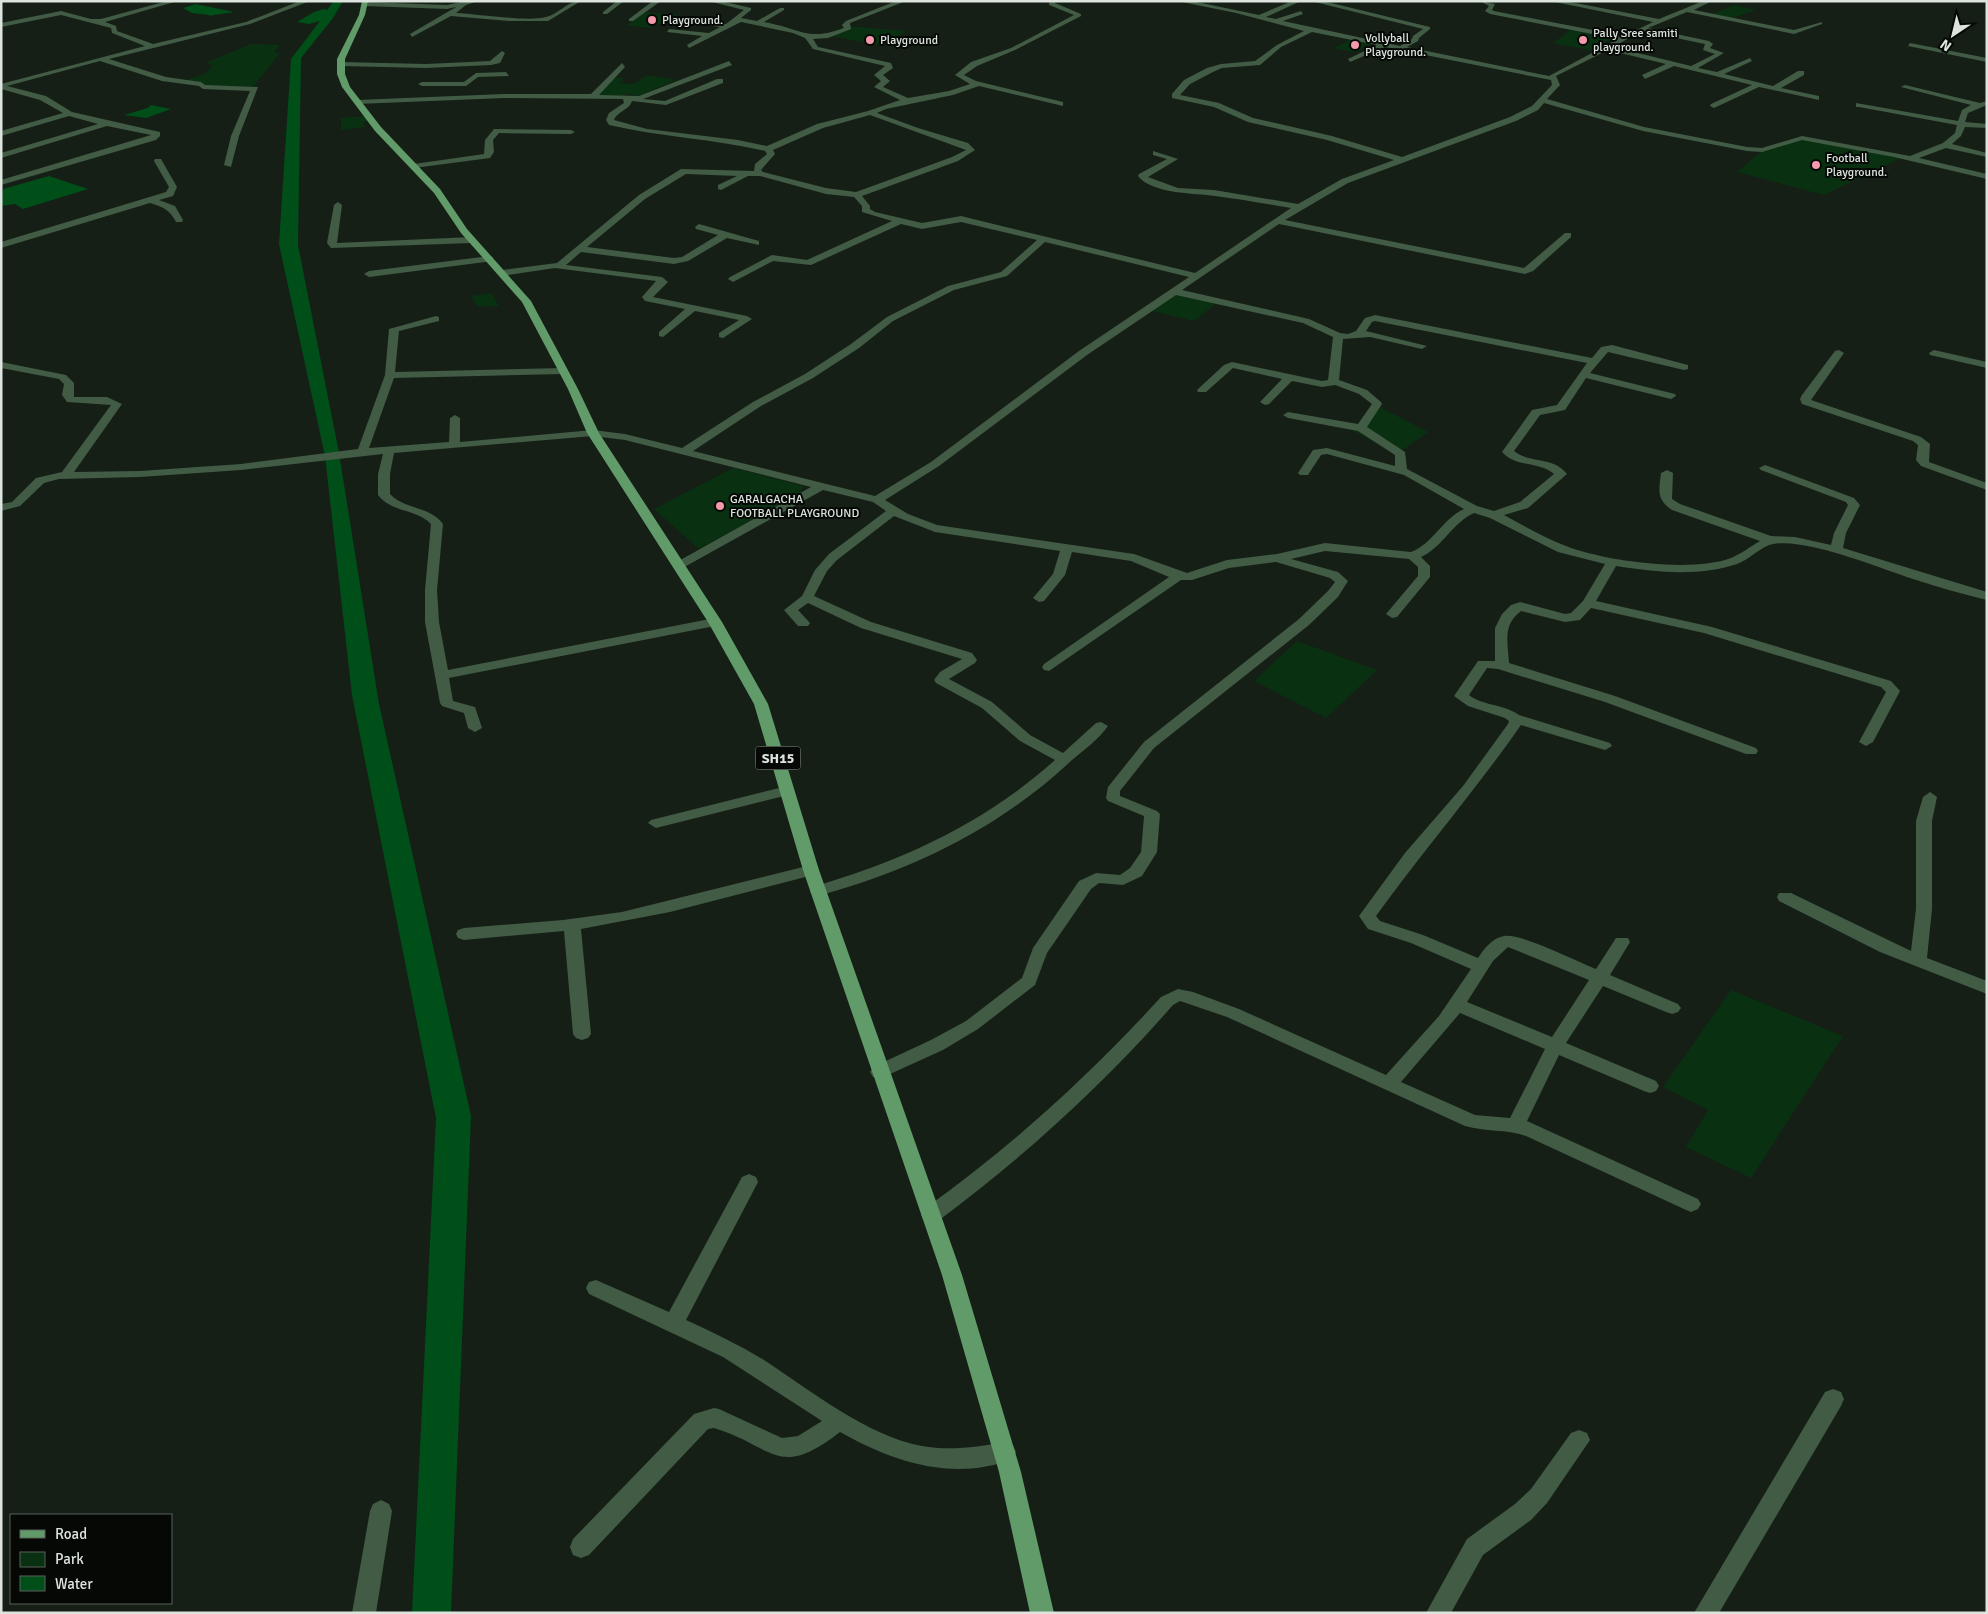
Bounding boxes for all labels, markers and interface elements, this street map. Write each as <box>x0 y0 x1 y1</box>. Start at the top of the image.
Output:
north arrow <box>1928 10 1978 60</box>
place label: Playground. <box>662 13 723 28</box>
marker: Playground. <box>646 14 658 26</box>
place label: Pally Sree samiti playground. <box>1593 26 1678 55</box>
place label: Vollyball Playground. <box>1365 31 1426 60</box>
place label: Playground <box>880 33 938 48</box>
marker: Playground <box>864 34 876 46</box>
marker: Pally Sree samiti playground. <box>1577 34 1589 46</box>
text: N <box>1937 35 1955 55</box>
marker: Vollyball Playground. <box>1349 39 1361 51</box>
place label: Football Playground. <box>1826 151 1887 180</box>
marker: Football Playground. <box>1810 159 1822 171</box>
place label: GARALGACHA FOOTBALL PLAYGROUND <box>730 492 859 521</box>
marker: GARALGACHA FOOTBALL PLAYGROUND <box>714 500 726 512</box>
road number: SH15 <box>756 746 800 770</box>
legend <box>10 1514 172 1604</box>
text: Road <box>55 1525 87 1543</box>
text: Park <box>55 1550 84 1568</box>
text: Water <box>55 1575 93 1593</box>

